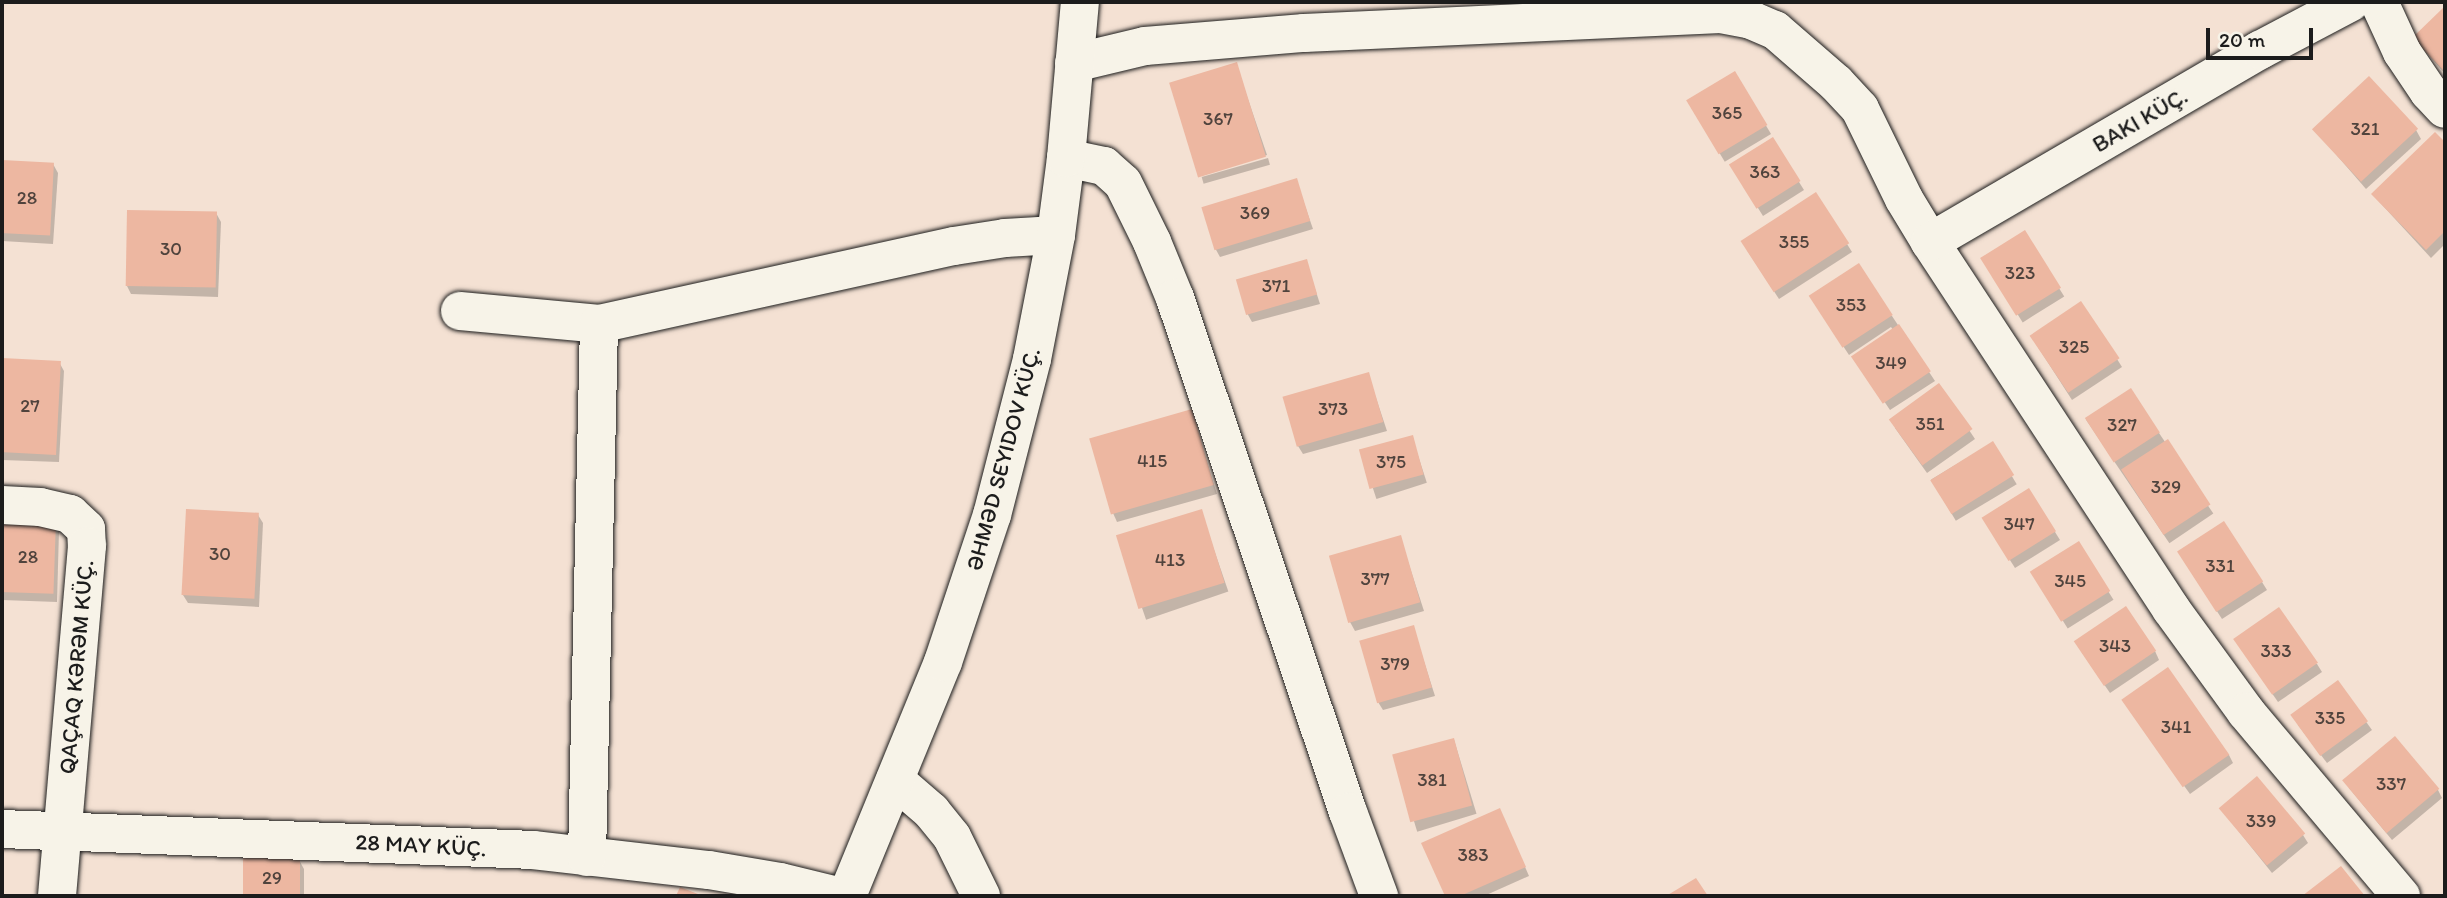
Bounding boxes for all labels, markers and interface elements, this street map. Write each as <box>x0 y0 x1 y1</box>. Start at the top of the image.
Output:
scale bar <box>2209 14 2316 58</box>
text: 20 m <box>2219 27 2265 52</box>
street label: BAKI KÜÇ. <box>2087 82 2193 158</box>
house number: 365 <box>1712 102 1742 124</box>
house number: 367 <box>1203 108 1233 130</box>
house number: 321 <box>2350 118 2380 140</box>
house number: 363 <box>1750 161 1780 183</box>
house number: 28 <box>17 187 37 209</box>
house number: 369 <box>1240 202 1270 224</box>
house number: 355 <box>1779 231 1809 253</box>
house number: 30 <box>160 238 182 260</box>
house number: 323 <box>2005 262 2035 284</box>
house number: 371 <box>1262 275 1290 297</box>
house number: 353 <box>1836 294 1866 316</box>
house number: 325 <box>2059 336 2089 358</box>
street label: ƏHMƏD SEYIDOV KÜÇ. <box>960 344 1046 574</box>
house number: 349 <box>1875 352 1907 374</box>
house number: 27 <box>20 395 40 417</box>
house number: 373 <box>1318 398 1348 420</box>
house number: 351 <box>1915 413 1945 435</box>
house number: 327 <box>2107 414 2137 436</box>
house number: 415 <box>1137 450 1167 472</box>
house number: 375 <box>1376 451 1406 473</box>
house number: 329 <box>2151 476 2181 498</box>
house number: 347 <box>2003 513 2035 535</box>
house number: 30 <box>209 543 231 565</box>
house number: 28 <box>18 546 38 568</box>
house number: 413 <box>1155 549 1185 571</box>
house number: 331 <box>2205 555 2235 577</box>
street label: QAÇAQ KƏRƏM KÜÇ. <box>53 559 99 775</box>
house number: 377 <box>1360 568 1390 590</box>
house number: 345 <box>2054 570 2086 592</box>
house number: 343 <box>2099 635 2131 657</box>
house number: 333 <box>2260 640 2292 662</box>
house number: 379 <box>1380 653 1410 675</box>
house number: 335 <box>2315 707 2345 729</box>
house number: 341 <box>2161 716 2191 738</box>
house number: 381 <box>1417 769 1447 791</box>
house number: 337 <box>2376 773 2406 795</box>
house number: 339 <box>2246 810 2276 832</box>
street label: 28 MAY KÜÇ. <box>355 828 487 862</box>
house number: 383 <box>1457 844 1489 866</box>
house number: 29 <box>262 867 282 889</box>

